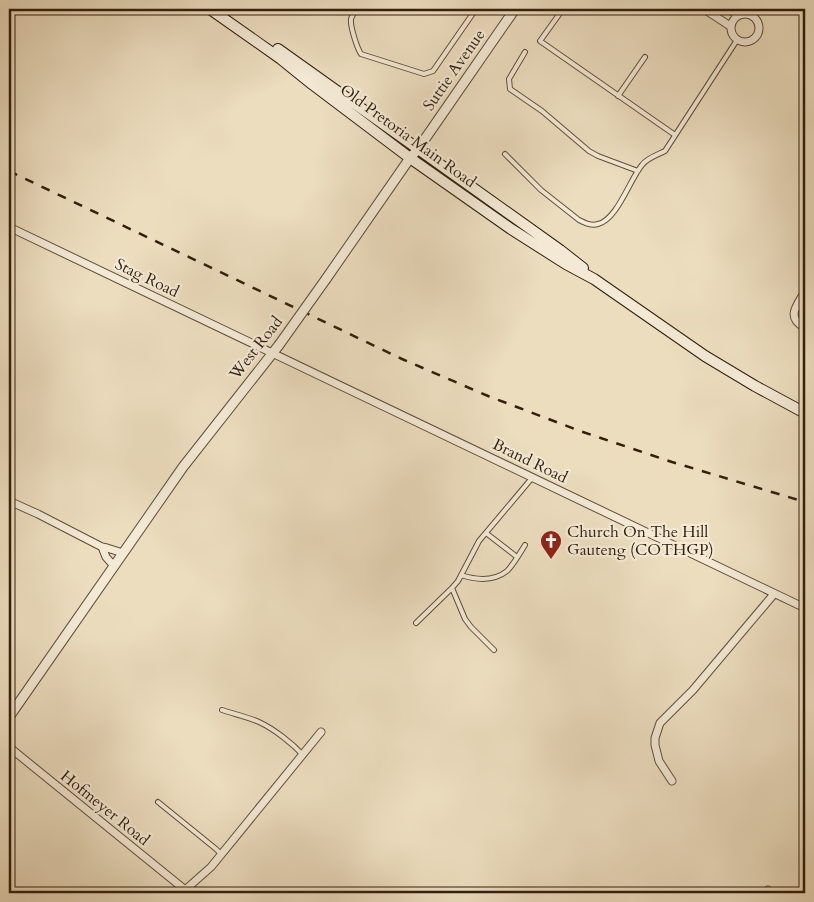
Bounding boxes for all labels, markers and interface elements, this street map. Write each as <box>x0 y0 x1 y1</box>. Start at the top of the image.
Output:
street label: Suttie Avenue <box>418 25 490 115</box>
street label: Old Pretoria Main Road <box>335 79 481 193</box>
street label: Stag Road <box>111 253 183 303</box>
street label: West Road <box>224 311 288 385</box>
street label: Brand Road <box>489 433 572 489</box>
place label: Church On The Hill Gauteng (COTHGP) <box>567 521 714 561</box>
church icon: Church On The Hill Gauteng (COTHGP) <box>539 529 563 560</box>
street label: Hofmeyer Road <box>56 765 155 851</box>

